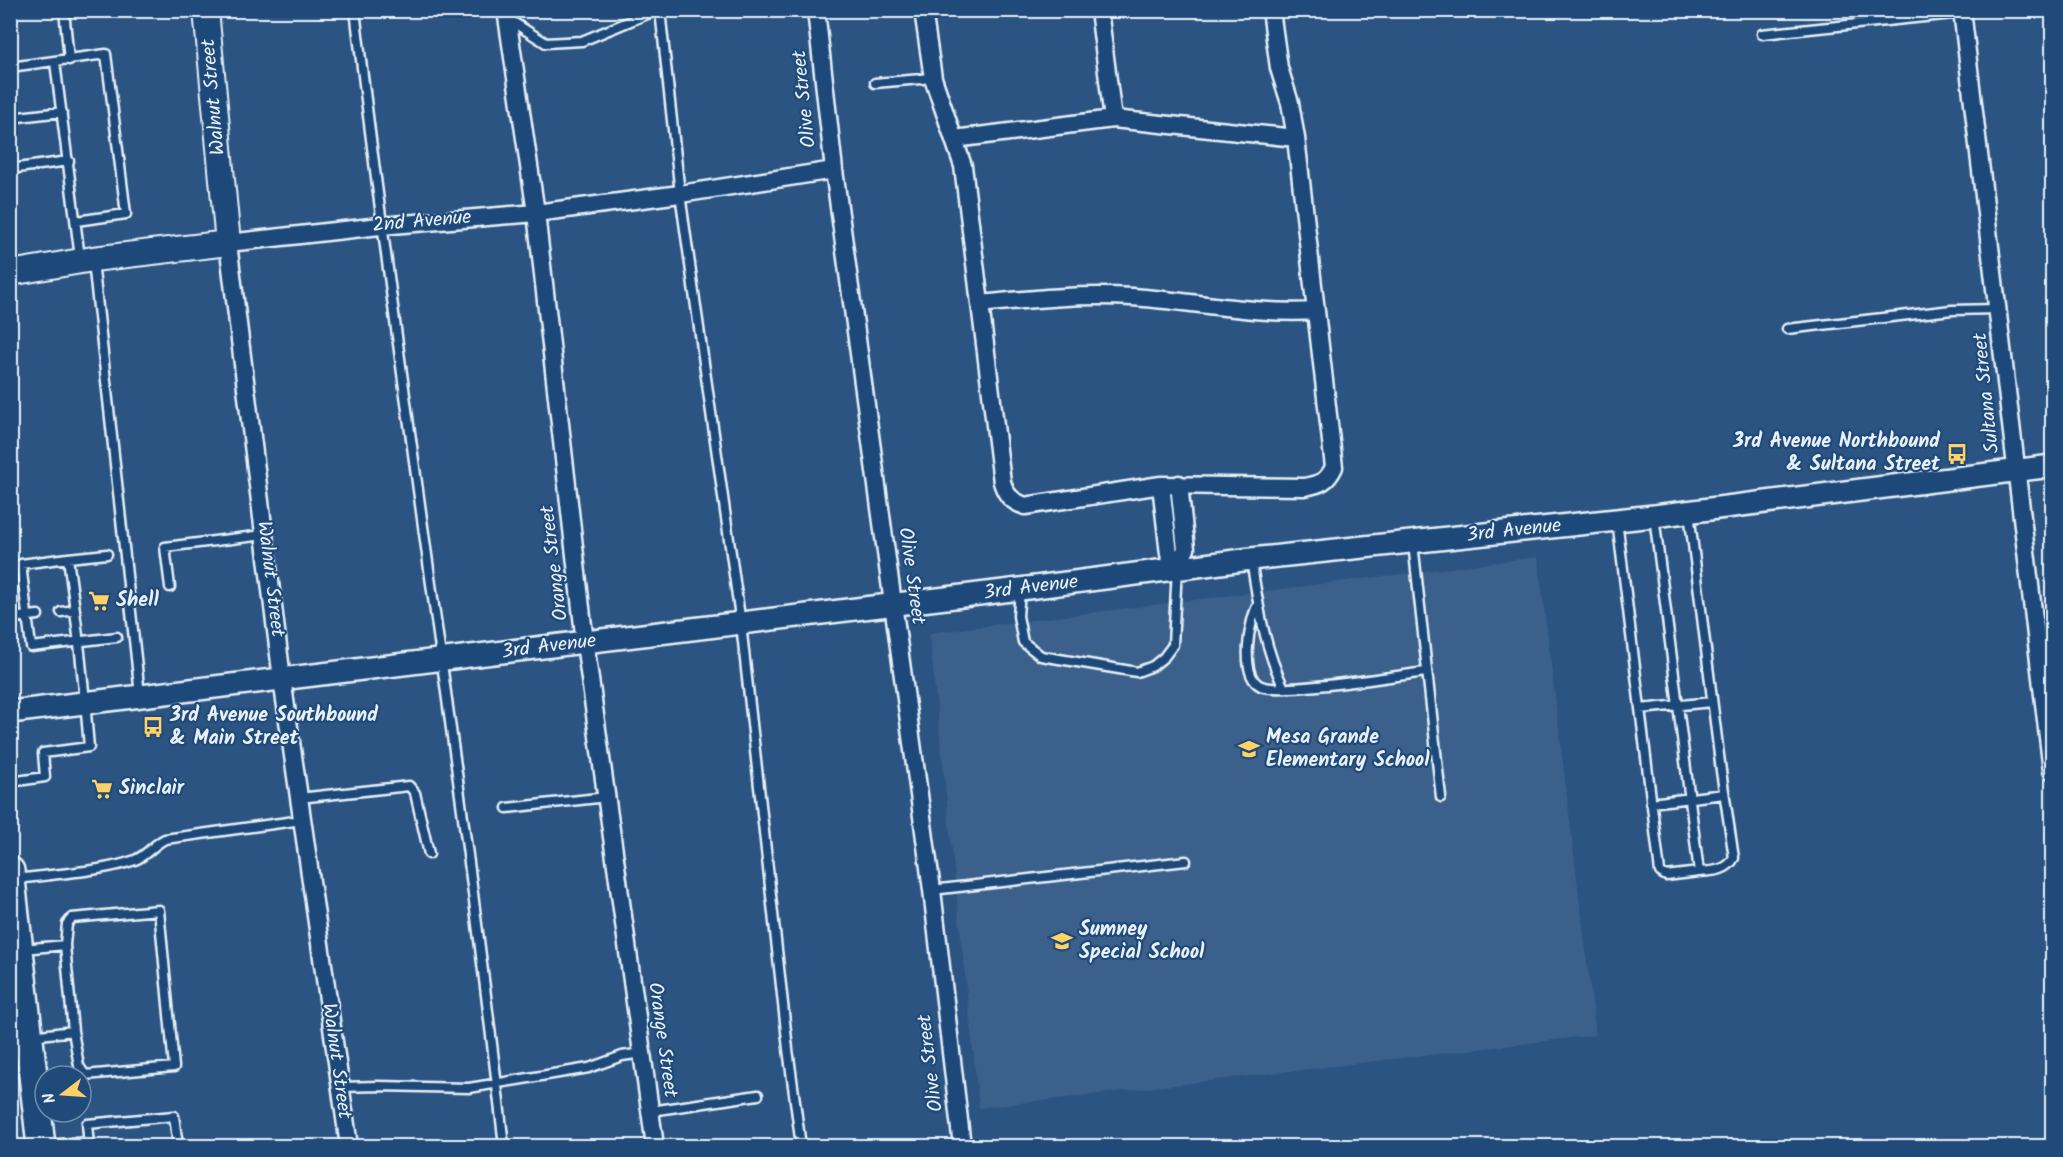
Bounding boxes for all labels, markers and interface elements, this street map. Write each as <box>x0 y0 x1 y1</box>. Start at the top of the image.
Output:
street label: Walnut Street <box>193 37 235 157</box>
street label: Olive Street <box>784 48 826 149</box>
street label: 2nd Avenue <box>371 202 473 242</box>
street label: Sultana Street <box>1965 331 2009 455</box>
place label: 3rd Avenue Northbound & Sultana Street <box>1732 426 1941 481</box>
bus stop icon: 3rd Avenue Northbound & Sultana Street <box>1945 442 1969 466</box>
street label: Orange Street <box>532 503 578 623</box>
street label: 3rd Avenue <box>1465 510 1563 552</box>
street label: Walnut Street <box>247 519 293 639</box>
street label: Olive Street <box>888 525 934 627</box>
street label: 3rd Avenue <box>982 566 1080 610</box>
place label: Shell <box>116 585 159 617</box>
supermarket icon: Shell <box>87 589 111 613</box>
street label: 3rd Avenue <box>500 625 598 669</box>
place label: 3rd Avenue Southbound & Main Street <box>169 700 379 755</box>
bus stop icon: 3rd Avenue Southbound & Main Street <box>141 715 165 739</box>
place label: Mesa Grande Elementary School <box>1266 722 1430 777</box>
school or university icon: Mesa Grande Elementary School <box>1237 737 1261 761</box>
place label: Sinclair <box>119 773 185 805</box>
supermarket icon: Sinclair <box>90 777 114 801</box>
place label: Sumney Special School <box>1079 914 1205 969</box>
school or university icon: Sumney Special School <box>1050 929 1074 953</box>
street label: Orange Street <box>638 980 686 1100</box>
street label: Walnut Street <box>312 1001 360 1121</box>
street label: Olive Street <box>909 1012 953 1114</box>
north arrow <box>33 1064 93 1124</box>
text: N <box>37 1089 64 1106</box>

